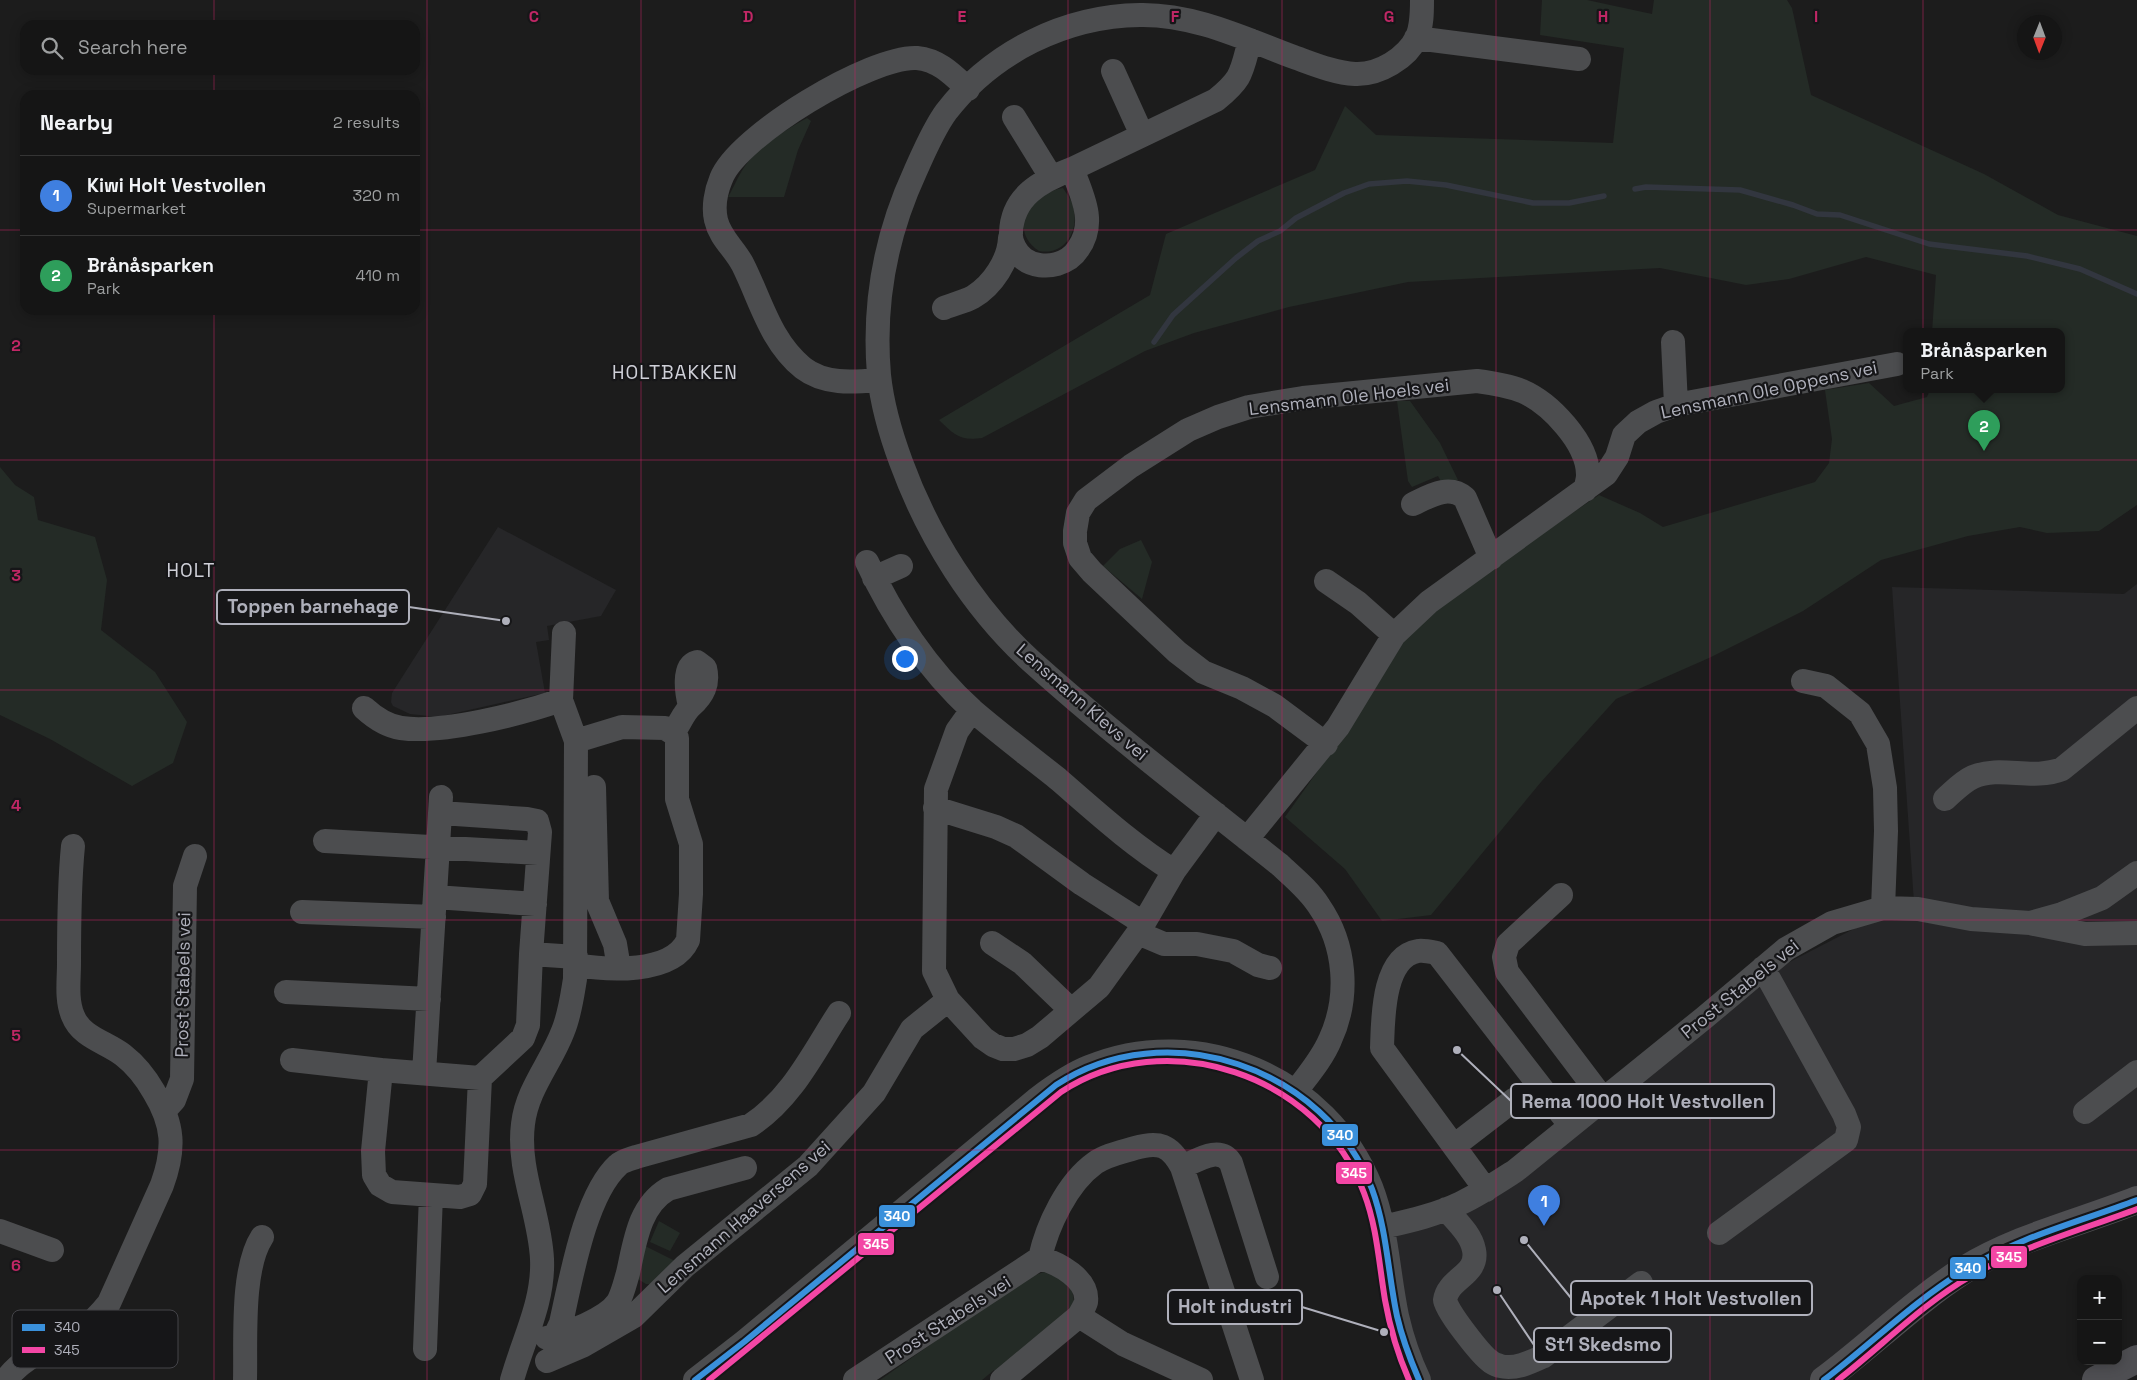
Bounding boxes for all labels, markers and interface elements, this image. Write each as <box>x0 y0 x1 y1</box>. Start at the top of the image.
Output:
text: C <box>529 6 539 27</box>
text: D <box>743 6 753 27</box>
text: E <box>958 6 967 27</box>
text: F <box>1171 6 1180 27</box>
text: G <box>1384 6 1394 27</box>
text: H <box>1598 6 1608 27</box>
text: I <box>1814 6 1818 27</box>
north arrow <box>2017 15 2062 60</box>
search box <box>20 20 420 75</box>
icon: search <box>38 34 66 62</box>
text: Search here <box>78 35 188 60</box>
text: Nearby <box>40 109 113 136</box>
text: 2 results <box>333 112 400 133</box>
text: Kiwi Holt Vestvollen <box>87 173 266 198</box>
text: 1 <box>52 185 60 206</box>
text: 320 m <box>353 185 400 206</box>
text: Supermarket <box>87 198 186 219</box>
text: Brånåsparken <box>87 253 214 278</box>
text: 2 <box>51 265 61 286</box>
text: 410 m <box>356 265 400 286</box>
text: Park <box>87 278 120 299</box>
popup <box>1903 328 2065 393</box>
text: 2 <box>11 335 21 356</box>
text: Brånåsparken <box>1921 338 2047 363</box>
street label: Lensmann Ole Oppens vei <box>1659 355 1879 424</box>
district label: HOLTBAKKEN <box>612 360 738 385</box>
text: Park <box>1921 363 1954 384</box>
street label: Lensmann Ole Hoels vei <box>1247 373 1450 420</box>
pin: 2 <box>1968 410 2000 451</box>
district label: HOLT <box>166 558 216 583</box>
text: 3 <box>11 565 21 586</box>
callout: Toppen barnehage <box>217 590 409 624</box>
text: Toppen barnehage <box>227 594 399 619</box>
street label: Lensmann Klevs vei <box>1012 638 1153 765</box>
your location <box>892 646 918 672</box>
text: 4 <box>11 795 21 816</box>
street label: Prost Stabels vei <box>170 912 195 1058</box>
street label: Prost Stabels vei <box>1676 934 1803 1043</box>
text: 5 <box>11 1025 21 1046</box>
callout: Rema 1000 Holt Vestvollen <box>1511 1084 1774 1118</box>
text: Rema 1000 Holt Vestvollen <box>1522 1089 1764 1114</box>
line badge: 340 <box>1321 1123 1359 1147</box>
text: 340 <box>1327 1126 1353 1144</box>
street label: Lensmann Haaversens vei <box>652 1135 835 1298</box>
line badge: 345 <box>1335 1161 1373 1185</box>
text: 345 <box>1341 1164 1367 1182</box>
pin: 1 <box>1528 1185 1560 1226</box>
line badge: 340 <box>878 1204 916 1228</box>
text: 340 <box>884 1207 910 1225</box>
line badge: 345 <box>857 1232 895 1256</box>
text: 345 <box>863 1235 889 1253</box>
line badge: 345 <box>1990 1245 2028 1269</box>
text: 345 <box>1996 1248 2022 1266</box>
text: 6 <box>11 1255 21 1276</box>
line badge: 340 <box>1949 1256 1987 1280</box>
text: 340 <box>1955 1259 1981 1277</box>
street label: Prost Stabels vei <box>881 1270 1015 1369</box>
map controls <box>2077 1275 2122 1365</box>
button: + <box>2077 1275 2122 1320</box>
callout: Apotek 1 Holt Vestvollen <box>1571 1281 1812 1315</box>
text: Apotek 1 Holt Vestvollen <box>1580 1286 1802 1311</box>
callout: Holt industri <box>1168 1290 1302 1324</box>
text: Holt industri <box>1178 1294 1292 1319</box>
legend <box>12 1310 178 1368</box>
text: 340 <box>54 1318 80 1336</box>
button: − <box>2077 1320 2122 1365</box>
callout: St1 Skedsmo <box>1534 1328 1671 1362</box>
text: St1 Skedsmo <box>1545 1332 1661 1357</box>
text: 345 <box>54 1341 80 1359</box>

